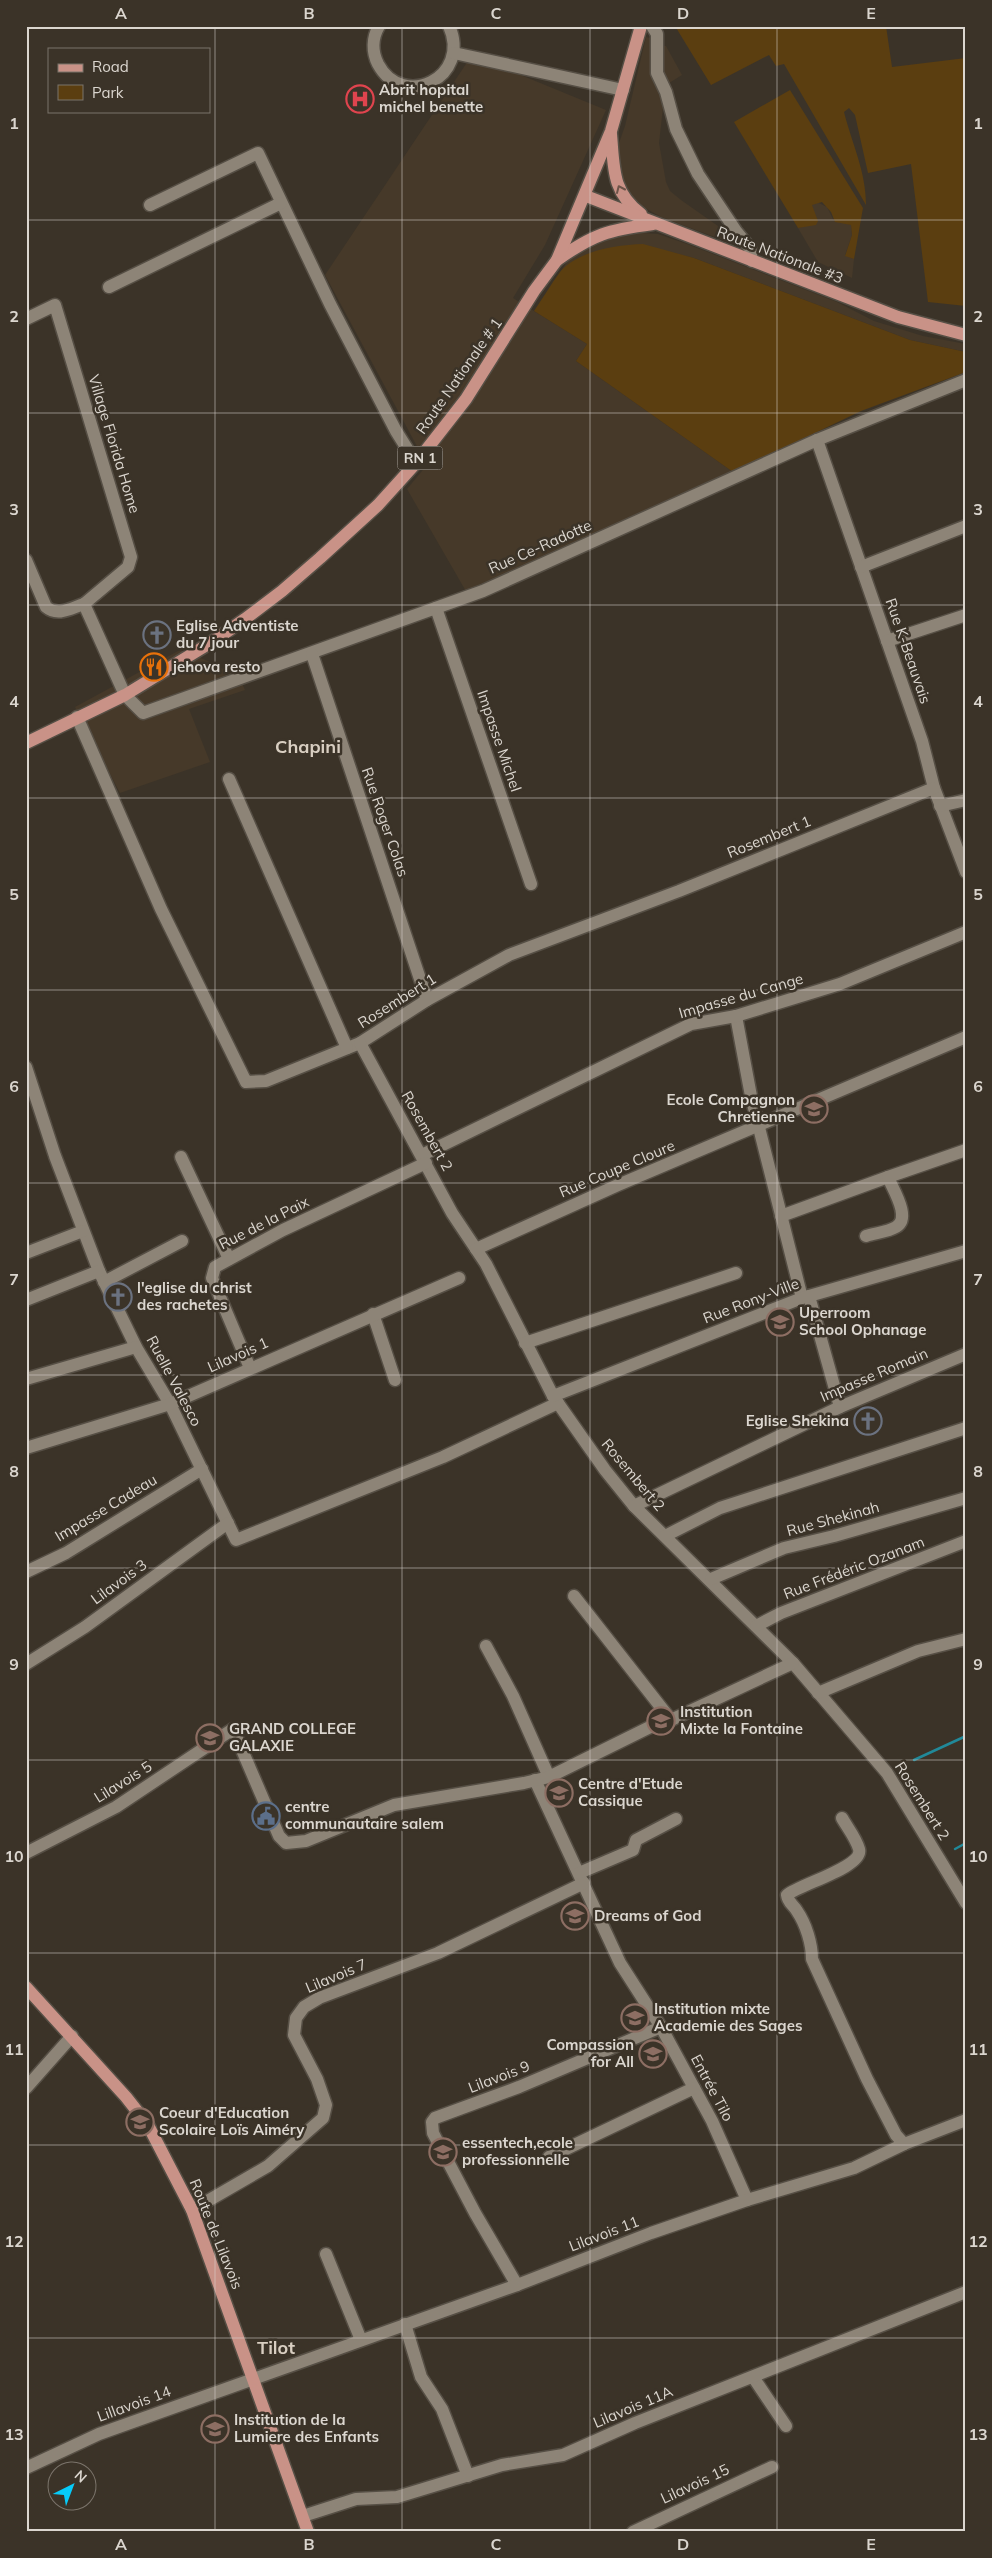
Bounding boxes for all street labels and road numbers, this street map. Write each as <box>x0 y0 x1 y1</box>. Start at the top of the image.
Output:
street label: Route Nationale #3 <box>714 222 846 287</box>
street label: Route Nationale # 1 <box>411 314 506 438</box>
street label: Village Florida Home <box>84 372 145 516</box>
road number: RN 1 <box>398 446 442 469</box>
street label: Rue Ce-Radotte <box>485 515 594 578</box>
street label: Rue K-Beauvais <box>882 596 935 706</box>
street label: Impasse Michel <box>473 687 526 794</box>
street label: Rue Roger Colas <box>358 764 413 879</box>
street label: Rosembert 1 <box>724 811 814 862</box>
street label: Rosembert 1 <box>354 969 439 1032</box>
street label: Impasse du Cange <box>676 969 805 1022</box>
street label: Rosembert 2 <box>398 1087 457 1174</box>
street label: Rue Coupe Cloure <box>556 1136 677 1201</box>
street label: Rue de la Paix <box>216 1192 312 1253</box>
street label: Rue Rony-Ville <box>700 1274 802 1328</box>
street label: Ruelle Valesco <box>143 1332 206 1429</box>
street label: Lilavois 1 <box>204 1333 271 1376</box>
street label: Impasse Romain <box>817 1343 931 1406</box>
street label: Rosembert 2 <box>598 1435 669 1515</box>
street label: Impasse Cadeau <box>51 1470 160 1546</box>
street label: Rue Shekinah <box>784 1497 881 1540</box>
street label: Rue Frédéric Ozanam <box>781 1532 927 1603</box>
street label: Lilavois 3 <box>87 1555 150 1608</box>
street label: Lilavois 5 <box>90 1756 155 1807</box>
street label: Rosembert 2 <box>891 1758 954 1843</box>
street label: Lilavois 7 <box>302 1954 369 1997</box>
street label: Entrée Tilo <box>687 2051 738 2125</box>
street label: Lilavois 9 <box>465 2056 532 2097</box>
street label: Route de Lilavois <box>186 2176 247 2292</box>
street label: Lilavois 11 <box>566 2211 642 2256</box>
street label: Lillavois 14 <box>94 2381 173 2426</box>
street label: Lilavois 11A <box>590 2381 675 2432</box>
street label: Lilavois 15 <box>657 2459 732 2508</box>

